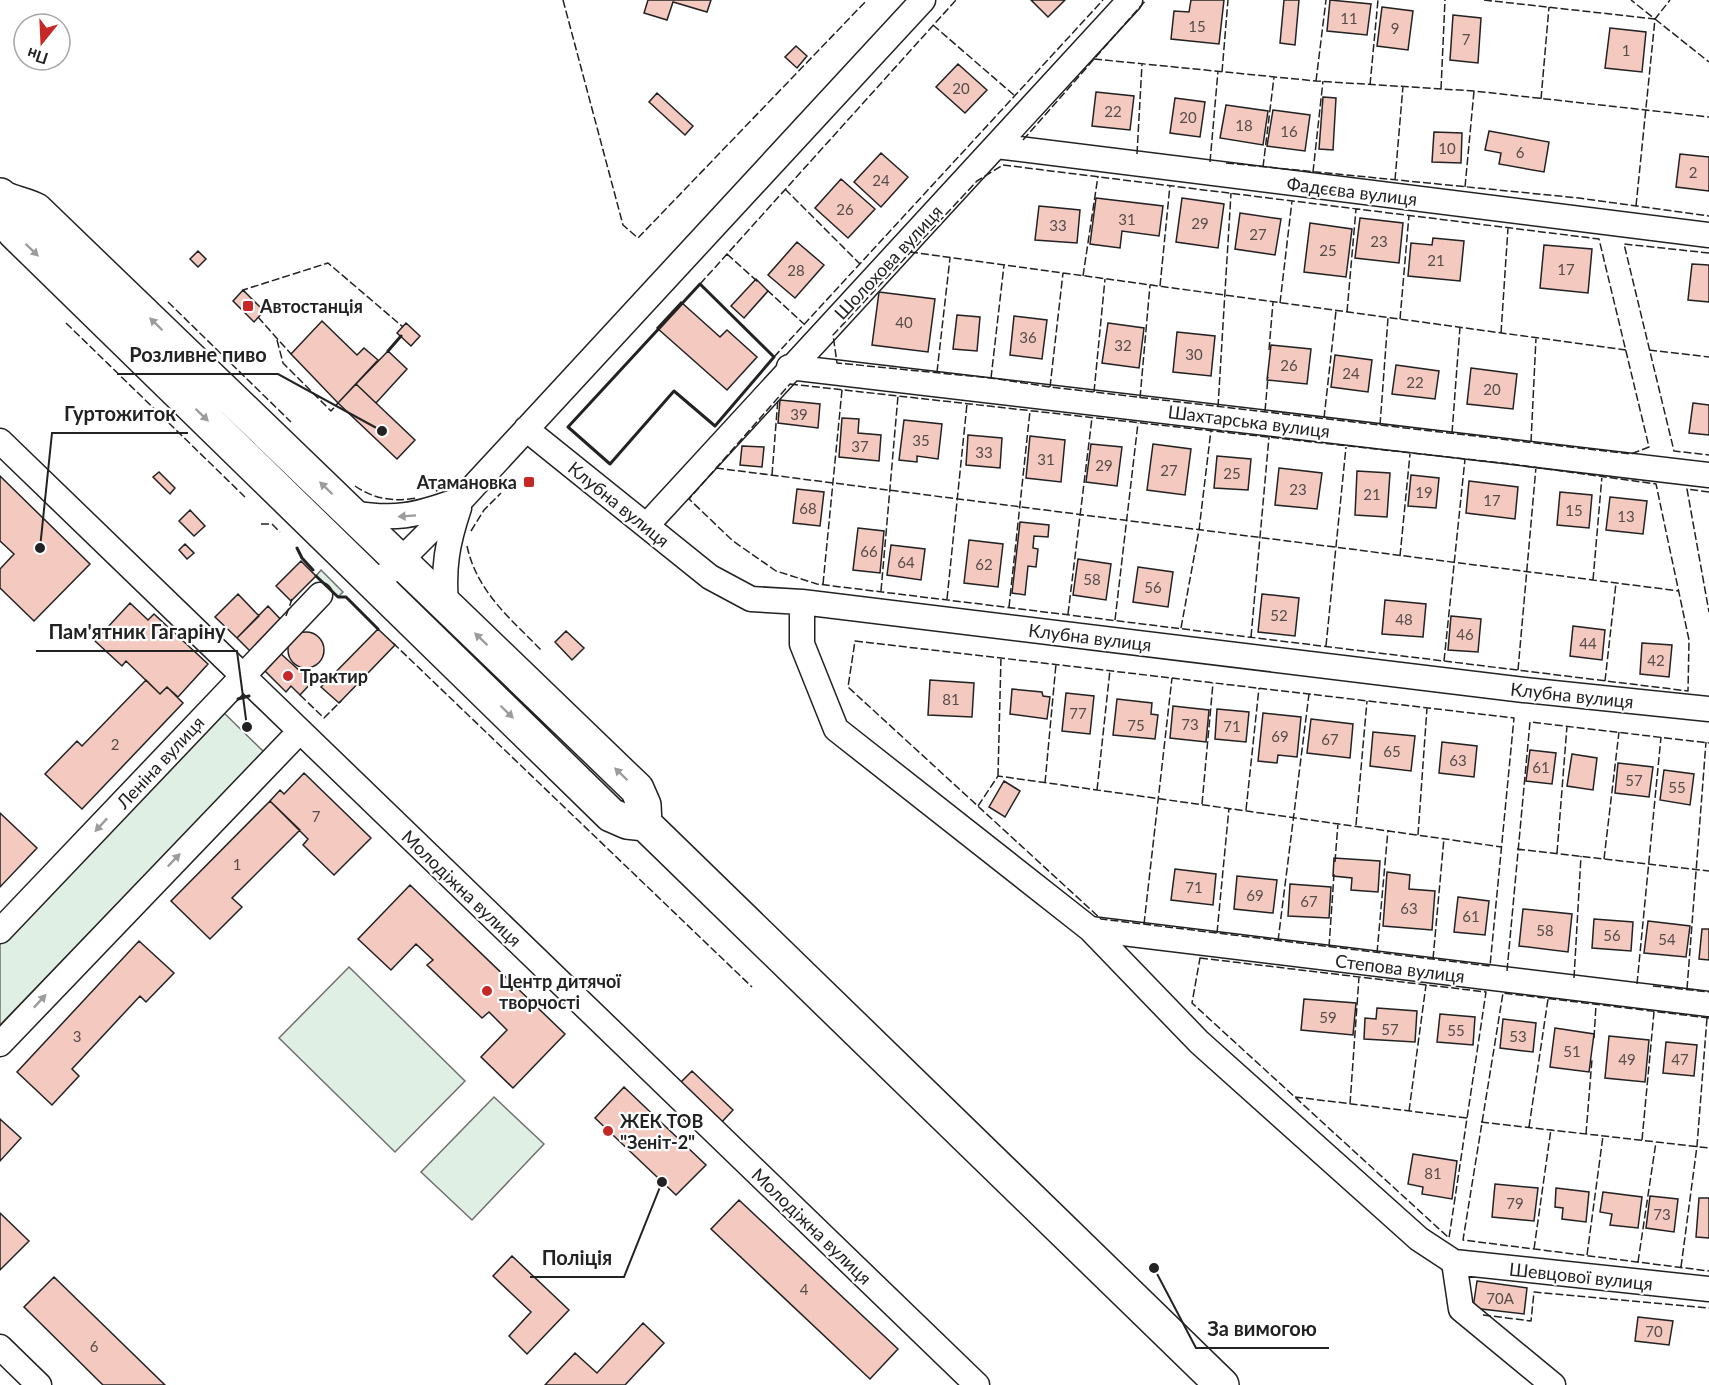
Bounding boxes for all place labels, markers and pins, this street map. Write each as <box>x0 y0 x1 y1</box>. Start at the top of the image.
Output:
place label: Автостанція <box>259 295 363 317</box>
marker: Автостанція <box>241 299 255 313</box>
callout: Розливне пиво <box>117 336 278 374</box>
callout: Гуртожиток <box>52 395 188 433</box>
place label: Атамановка <box>416 471 517 493</box>
marker: Атамановка <box>522 475 536 489</box>
callout: Пам'ятник Гагаріну <box>36 613 237 651</box>
place label: Трактир <box>300 665 368 687</box>
marker: Трактир <box>281 669 295 683</box>
place label: Центр дитячої творчості <box>499 970 622 1013</box>
marker: Центр дитячої творчості <box>480 984 494 998</box>
place label: ЖЕК ТОВ "Зеніт-2" <box>620 1110 703 1153</box>
marker: ЖЕК ТОВ "Зеніт-2" <box>601 1124 615 1138</box>
callout: Поліція <box>530 1239 624 1277</box>
callout: За вимогою <box>1196 1310 1329 1348</box>

